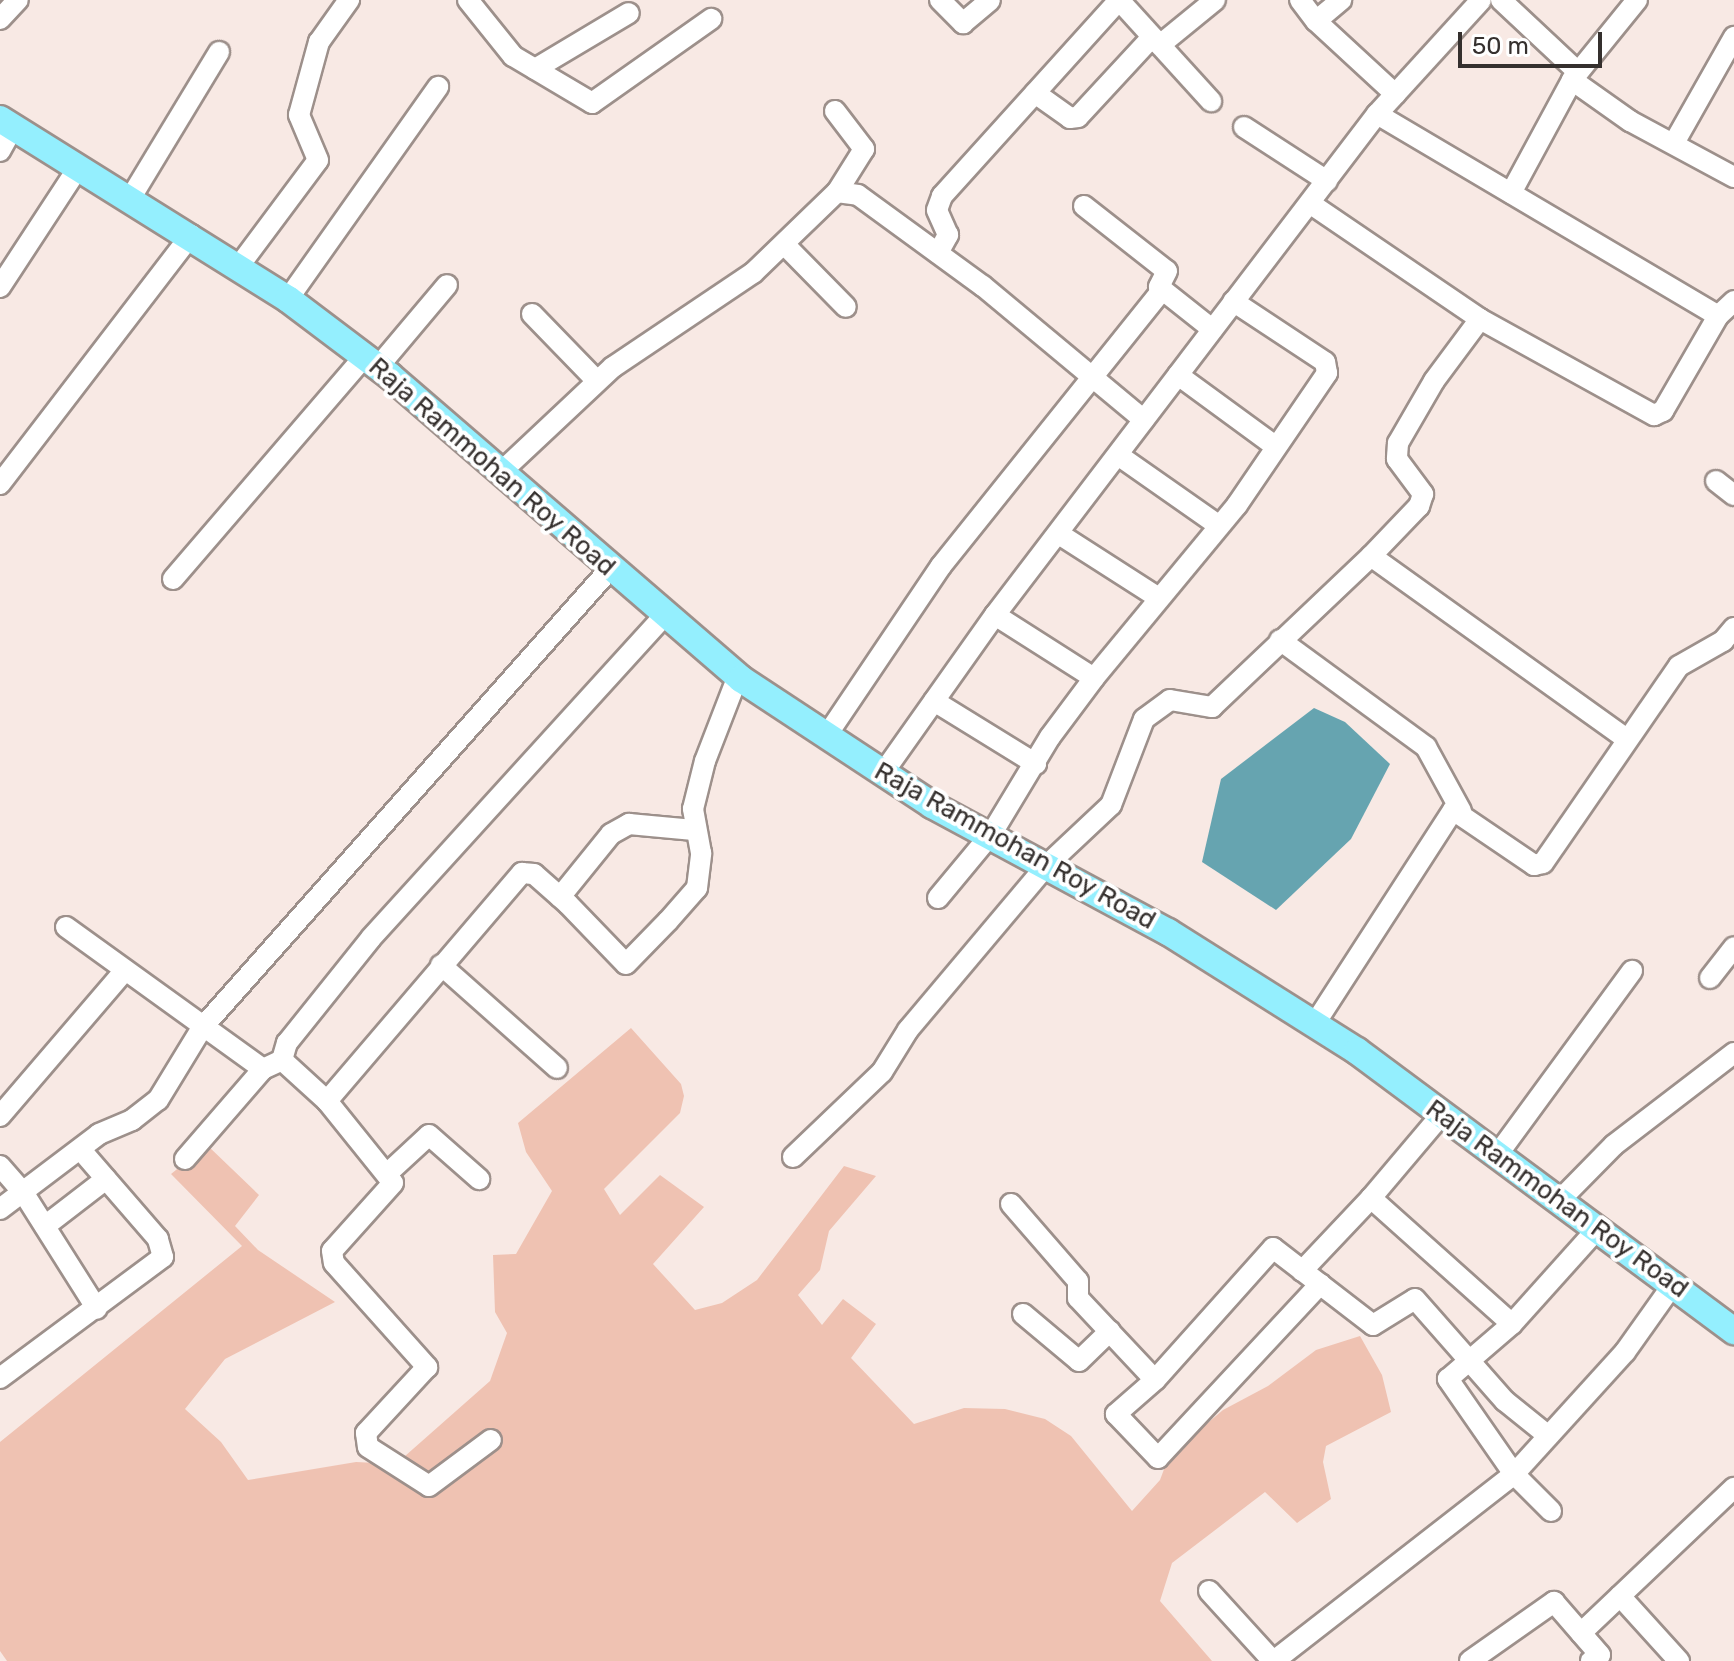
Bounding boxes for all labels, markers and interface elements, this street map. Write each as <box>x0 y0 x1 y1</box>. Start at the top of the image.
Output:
scale bar <box>1462 16 1606 66</box>
text: 50 m <box>1472 32 1529 60</box>
street label: Raja Rammohan Roy Road <box>362 351 622 583</box>
street label: Raja Rammohan Roy Road <box>869 755 1161 937</box>
street label: Raja Rammohan Roy Road <box>1419 1093 1695 1305</box>

